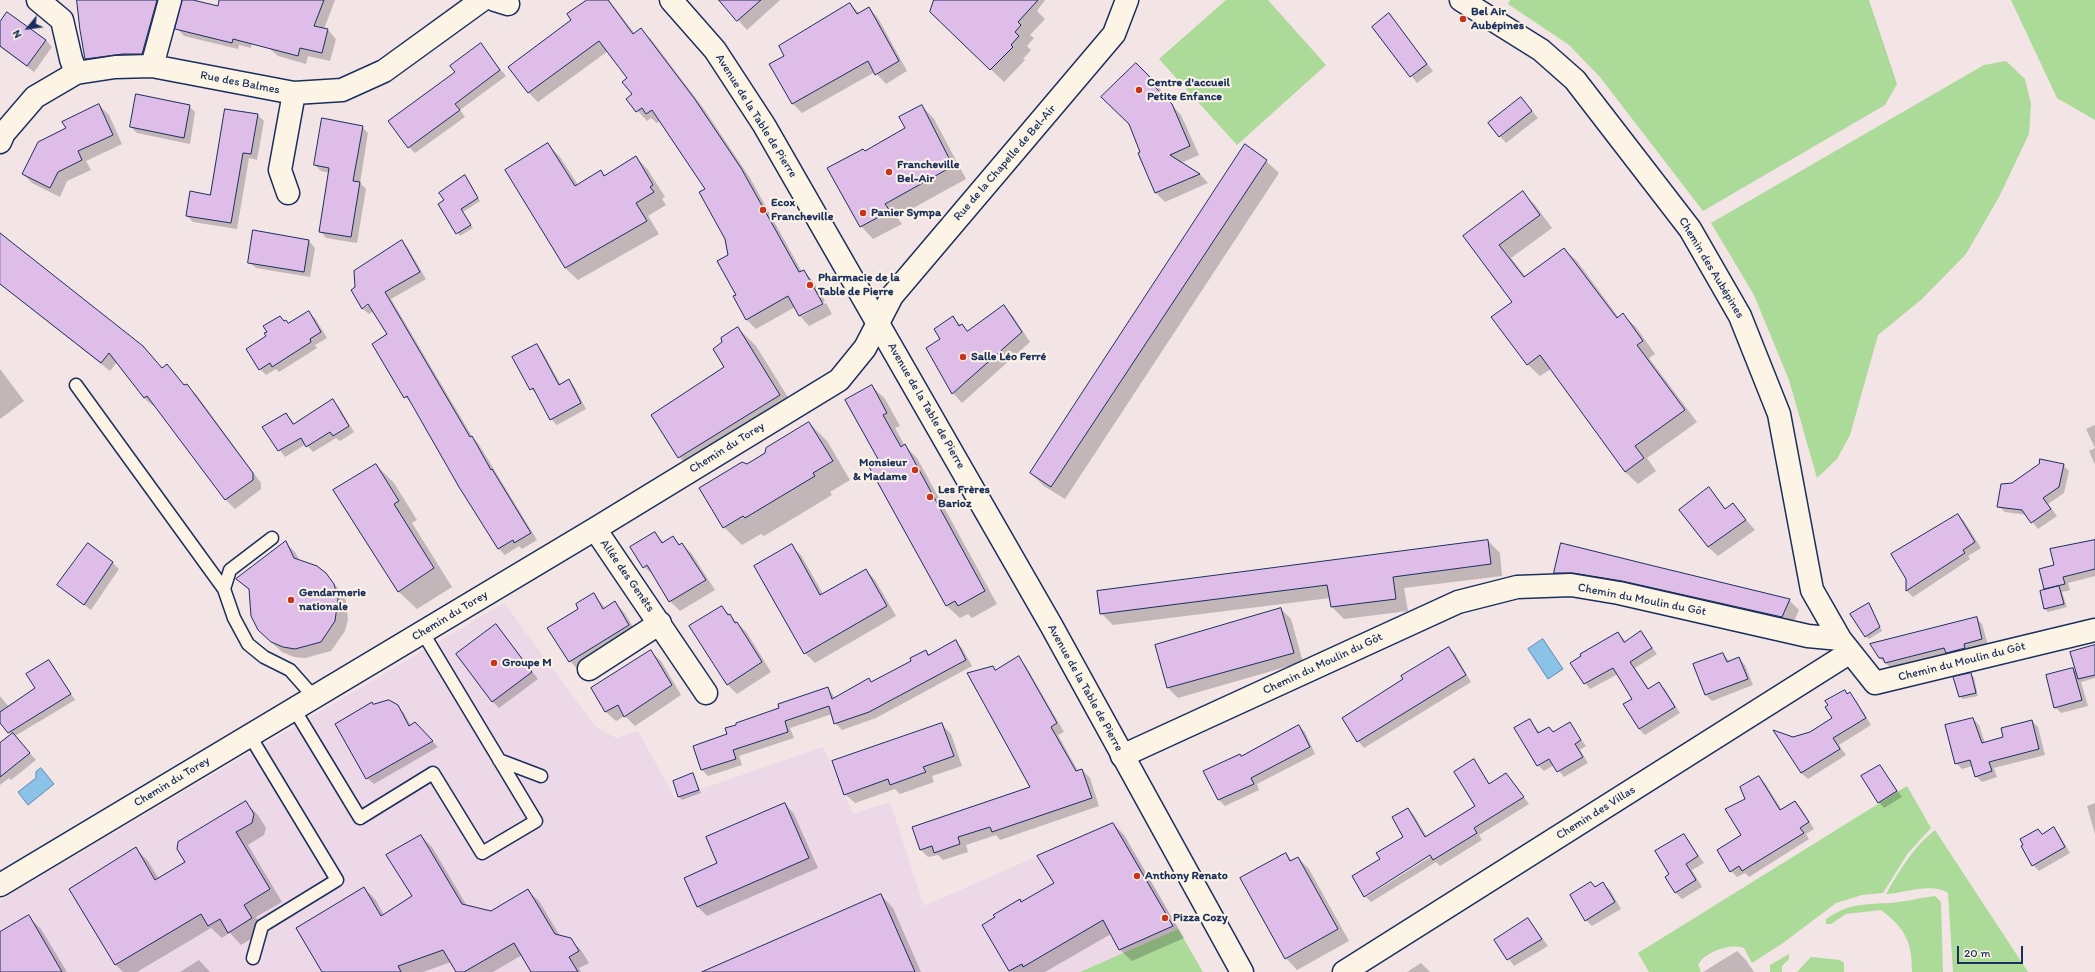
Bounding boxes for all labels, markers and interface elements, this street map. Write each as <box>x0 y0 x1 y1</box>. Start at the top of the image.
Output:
place label: Bel Air Aubépines <box>1471 5 1524 33</box>
north arrow <box>8 8 48 48</box>
marker: Bel Air Aubépines <box>1458 14 1468 24</box>
text: N <box>10 28 25 40</box>
street label: Avenue de la Table de Pierre <box>712 52 800 180</box>
street label: Rue des Balmes <box>199 68 281 98</box>
place label: Centre d'accueil Petite Enfance <box>1147 76 1230 104</box>
marker: Centre d'accueil Petite Enfance <box>1134 85 1144 95</box>
street label: Rue de la Chapelle de Bel-Air <box>951 102 1059 224</box>
place label: Francheville Bel-Air <box>897 158 959 186</box>
marker: Francheville Bel-Air <box>884 167 894 177</box>
place label: Ecox Francheville <box>771 196 833 224</box>
marker: Ecox Francheville <box>758 205 768 215</box>
place label: Panier Sympa <box>871 206 941 220</box>
marker: Panier Sympa <box>858 208 868 218</box>
street label: Chemin des Aubépines <box>1675 215 1747 321</box>
place label: Pharmacie de la Table de Pierre <box>818 271 900 299</box>
marker: Pharmacie de la Table de Pierre <box>805 280 815 290</box>
street label: Avenue de la Table de Pierre <box>884 340 968 472</box>
place label: Salle Léo Ferré <box>971 350 1046 364</box>
marker: Salle Léo Ferré <box>958 352 968 362</box>
street label: Chemin du Torey <box>687 419 767 477</box>
place label: Monsieur & Madame <box>853 456 907 484</box>
marker: Monsieur & Madame <box>910 465 920 475</box>
place label: Les Frères Barioz <box>938 483 990 511</box>
marker: Les Frères Barioz <box>925 492 935 502</box>
street label: Allée des Genêts <box>597 537 657 615</box>
street label: Chemin du Moulin du Gôt <box>1577 580 1707 620</box>
place label: Gendarmerie nationale <box>299 586 366 614</box>
street label: Chemin du Torey <box>409 588 491 644</box>
marker: Gendarmerie nationale <box>286 595 296 605</box>
street label: Avenue de la Table de Pierre <box>1044 622 1126 754</box>
street label: Chemin du Moulin du Gôt <box>1261 630 1385 698</box>
street label: Chemin du Moulin du Gôt <box>1897 639 2027 685</box>
place label: Groupe M <box>502 656 552 670</box>
marker: Groupe M <box>489 658 499 668</box>
street label: Chemin du Torey <box>131 754 213 810</box>
street label: Chemin des Villas <box>1554 783 1638 843</box>
place label: Anthony Renato <box>1145 869 1228 883</box>
marker: Anthony Renato <box>1132 871 1142 881</box>
place label: Pizza Cozy <box>1173 911 1228 925</box>
marker: Pizza Cozy <box>1160 913 1170 923</box>
scale bar <box>1959 938 2025 964</box>
text: 20 m <box>1964 946 1991 960</box>

